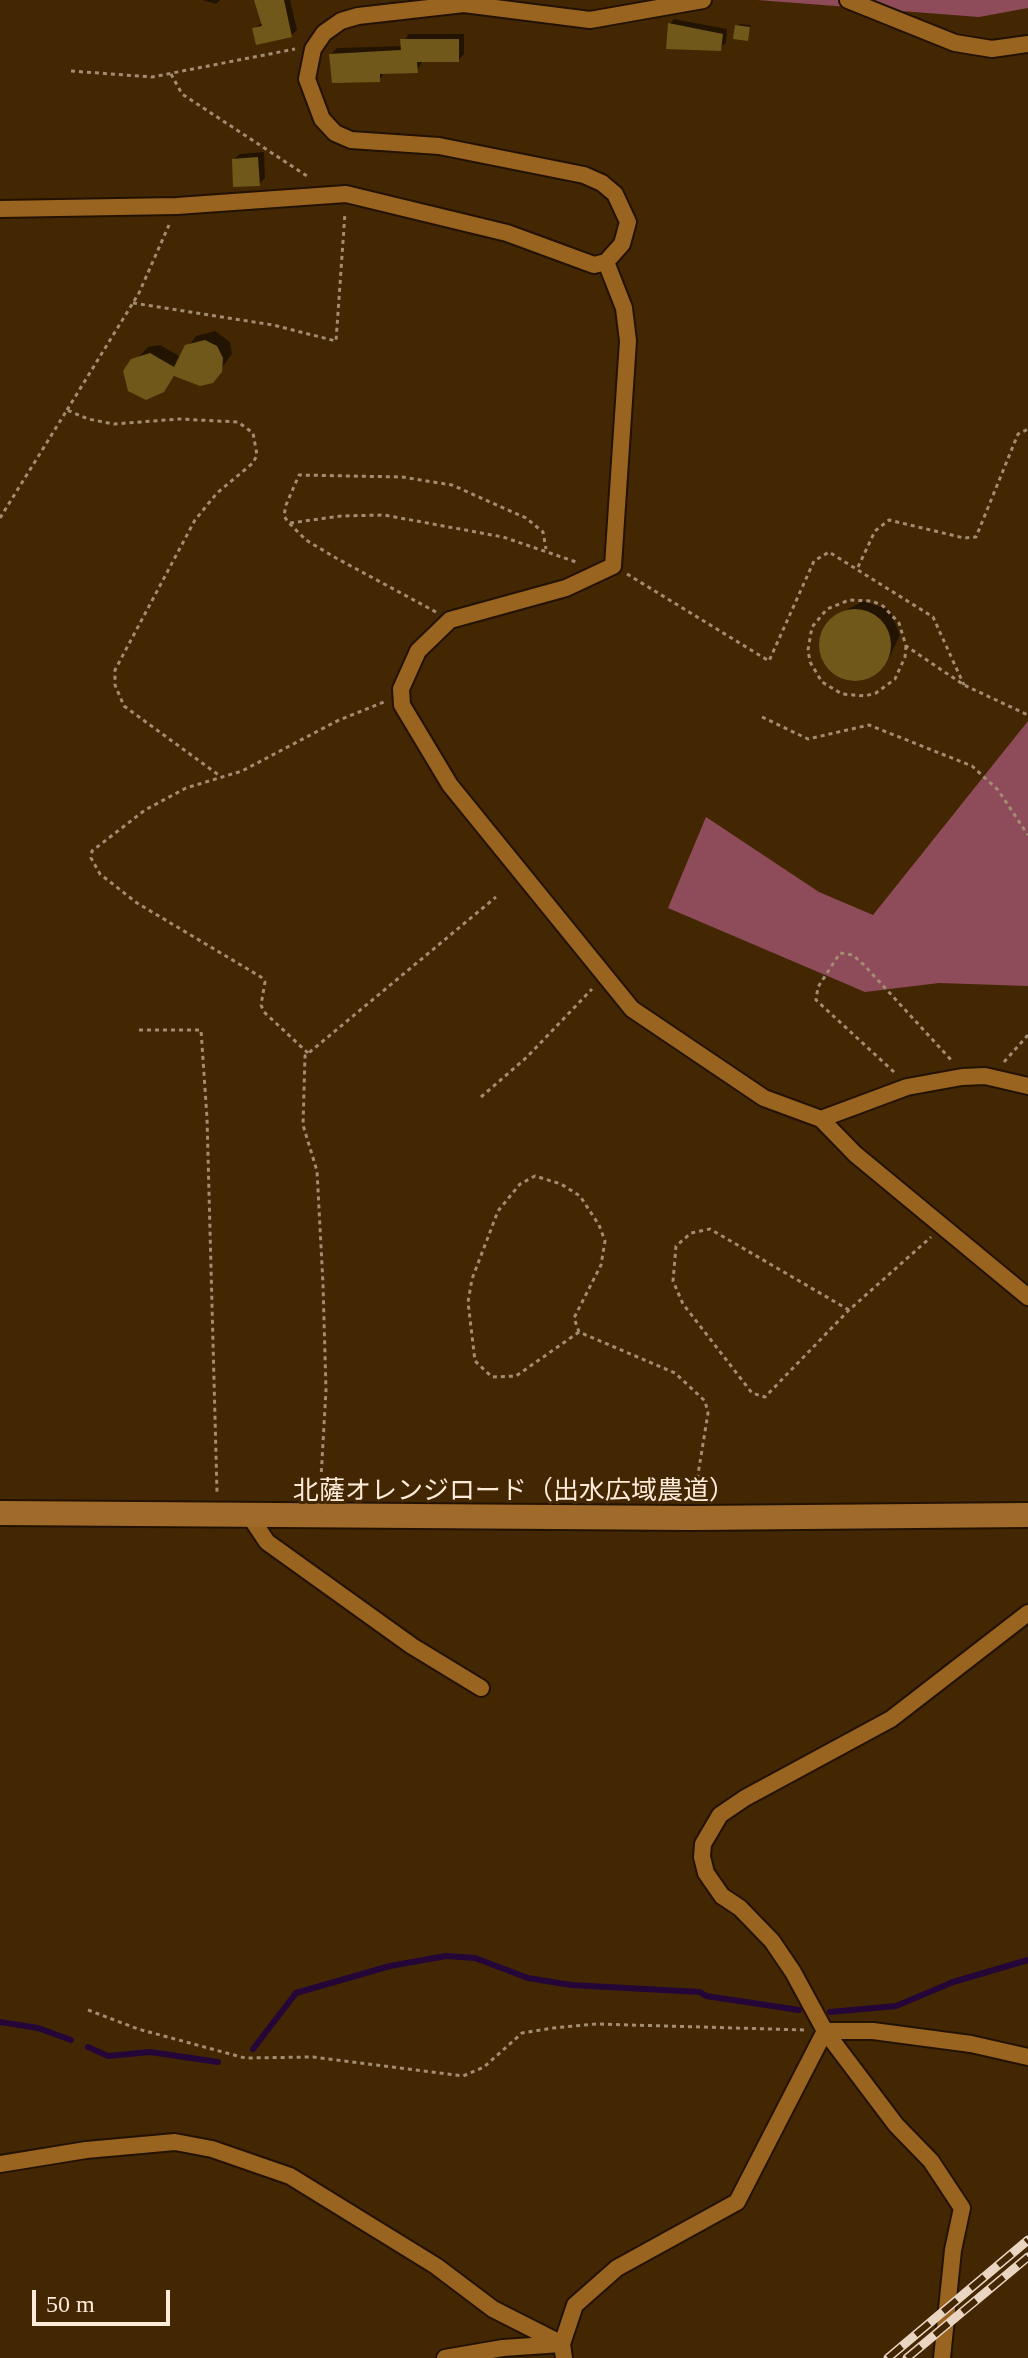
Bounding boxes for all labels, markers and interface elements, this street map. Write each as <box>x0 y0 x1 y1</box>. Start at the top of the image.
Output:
street label: 北薩オレンジロード（出水広域農道） <box>293 1473 735 1505</box>
scale bar <box>36 2274 174 2324</box>
text: 50 m <box>46 2291 95 2317</box>

